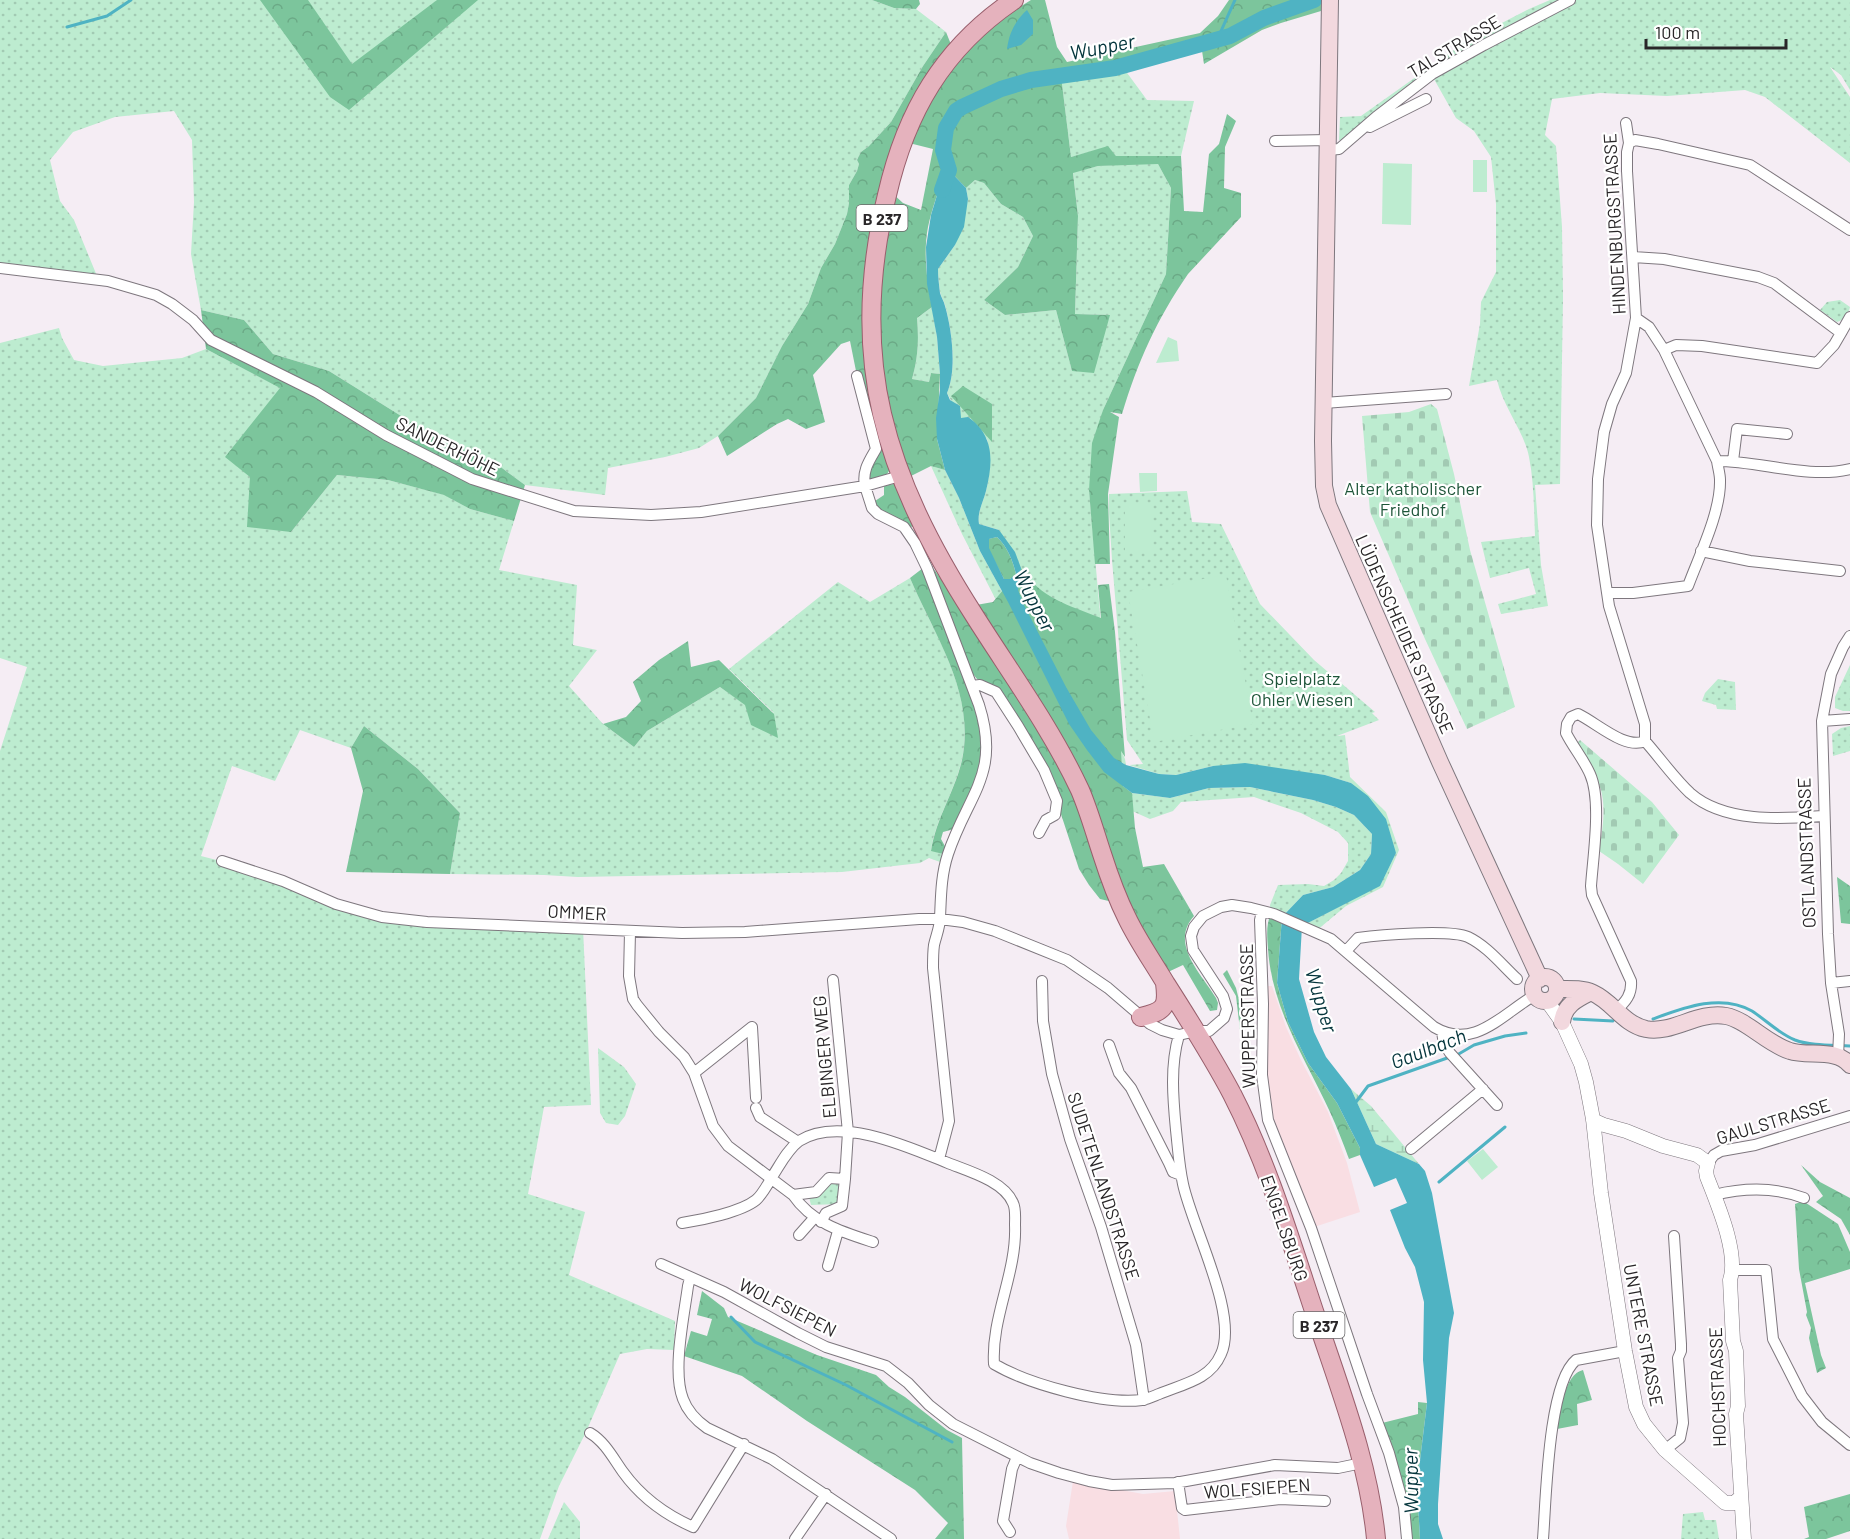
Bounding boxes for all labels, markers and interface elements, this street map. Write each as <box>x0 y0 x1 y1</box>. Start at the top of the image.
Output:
street label: TALSTRASSE <box>1403 10 1505 82</box>
scale bar <box>1646 12 1786 50</box>
text: 100 m <box>1655 21 1700 43</box>
water label: Wupper <box>1067 28 1138 64</box>
street label: HINDENBURGSTRASSE <box>1598 133 1630 315</box>
road number: B 237 <box>856 205 908 231</box>
street label: SANDERHÖHE <box>393 412 503 480</box>
park label: Alter katholischer Friedhof <box>1344 477 1482 520</box>
street label: LÜDENSCHEIDER STRASSE <box>1351 531 1459 737</box>
water label: Wupper <box>1009 565 1061 636</box>
park label: Spielplatz Ohler Wiesen <box>1251 667 1353 710</box>
street label: OSTLANDSTRASSE <box>1792 777 1820 929</box>
street label: OMMER <box>547 899 607 925</box>
street label: WUPPERSTRASSE <box>1235 943 1259 1089</box>
water label: Wupper <box>1301 965 1343 1036</box>
street label: ELBINGER WEG <box>808 995 840 1119</box>
water label: Gaulbach <box>1387 1023 1469 1073</box>
street label: SUDETENLANDSTRASSE <box>1063 1089 1145 1283</box>
street label: GAULSTRASSE <box>1713 1093 1833 1149</box>
street label: ENGELSBURG <box>1257 1172 1313 1284</box>
street label: UNTERE STRASSE <box>1619 1262 1669 1408</box>
street label: WOLFSIEPEN <box>735 1273 841 1341</box>
road number: B 237 <box>1294 1312 1344 1338</box>
street label: HOCHSTRASSE <box>1704 1327 1730 1447</box>
water label: Wupper <box>1397 1447 1423 1514</box>
street label: WOLFSIEPEN <box>1203 1473 1311 1503</box>

